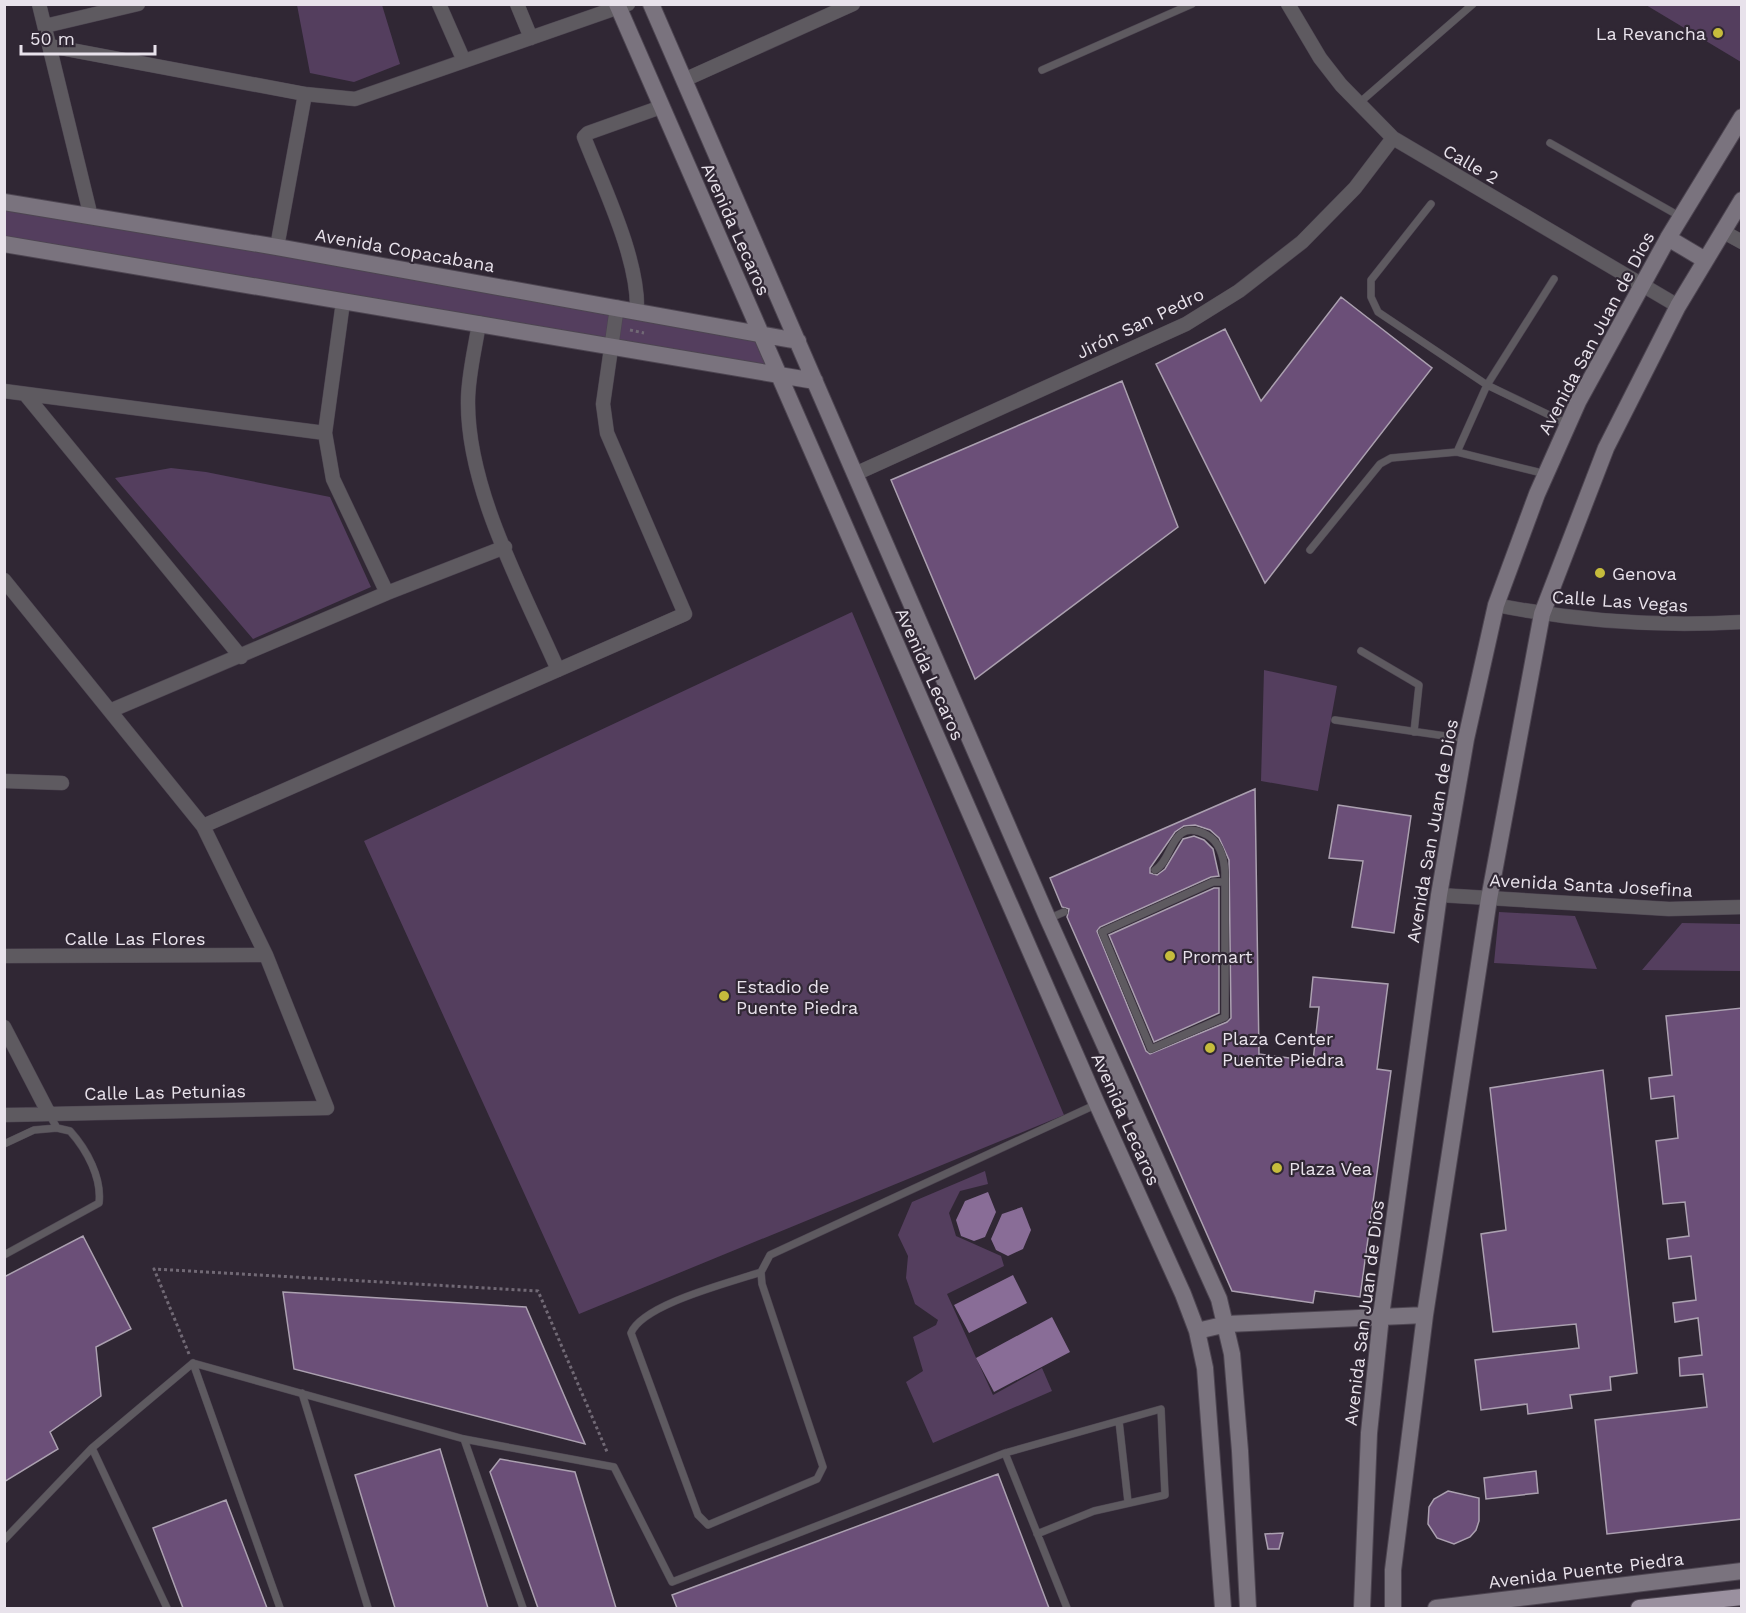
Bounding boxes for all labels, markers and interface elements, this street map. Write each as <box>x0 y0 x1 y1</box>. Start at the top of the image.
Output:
scale bar <box>21 18 154 56</box>
place label: La Revancha <box>1596 23 1706 44</box>
marker: La Revancha <box>1711 26 1725 40</box>
text: 50 m <box>30 28 75 49</box>
street label: Calle 2 <box>1440 140 1502 188</box>
street label: Avenida Lecaros <box>697 160 775 298</box>
street label: Avenida Copacabana <box>314 224 496 276</box>
street label: Avenida San Juan de Dios <box>1533 228 1659 438</box>
street label: Jirón San Pedro <box>1073 283 1207 363</box>
place label: Genova <box>1612 563 1677 584</box>
marker: Genova <box>1593 566 1607 580</box>
street label: Calle Las Vegas <box>1551 586 1689 616</box>
street label: Avenida Lecaros <box>891 605 969 743</box>
street label: Avenida San Juan de Dios <box>1402 717 1462 945</box>
street label: Avenida Santa Josefina <box>1489 869 1693 901</box>
street label: Calle Las Flores <box>65 928 205 949</box>
place label: Promart <box>1182 946 1253 967</box>
marker: Promart <box>1163 949 1177 963</box>
place label: Estadio de Puente Piedra <box>736 976 858 1018</box>
marker: Estadio de Puente Piedra <box>717 989 731 1003</box>
place label: Plaza Center Puente Piedra <box>1222 1028 1344 1070</box>
marker: Plaza Center Puente Piedra <box>1203 1041 1217 1055</box>
street label: Avenida Lecaros <box>1087 1050 1165 1188</box>
street label: Calle Las Petunias <box>84 1080 246 1104</box>
place label: Plaza Vea <box>1289 1158 1372 1179</box>
marker: Plaza Vea <box>1270 1161 1284 1175</box>
street label: Avenida San Juan de Dios <box>1340 1199 1388 1427</box>
street label: Avenida Puente Piedra <box>1487 1548 1685 1592</box>

